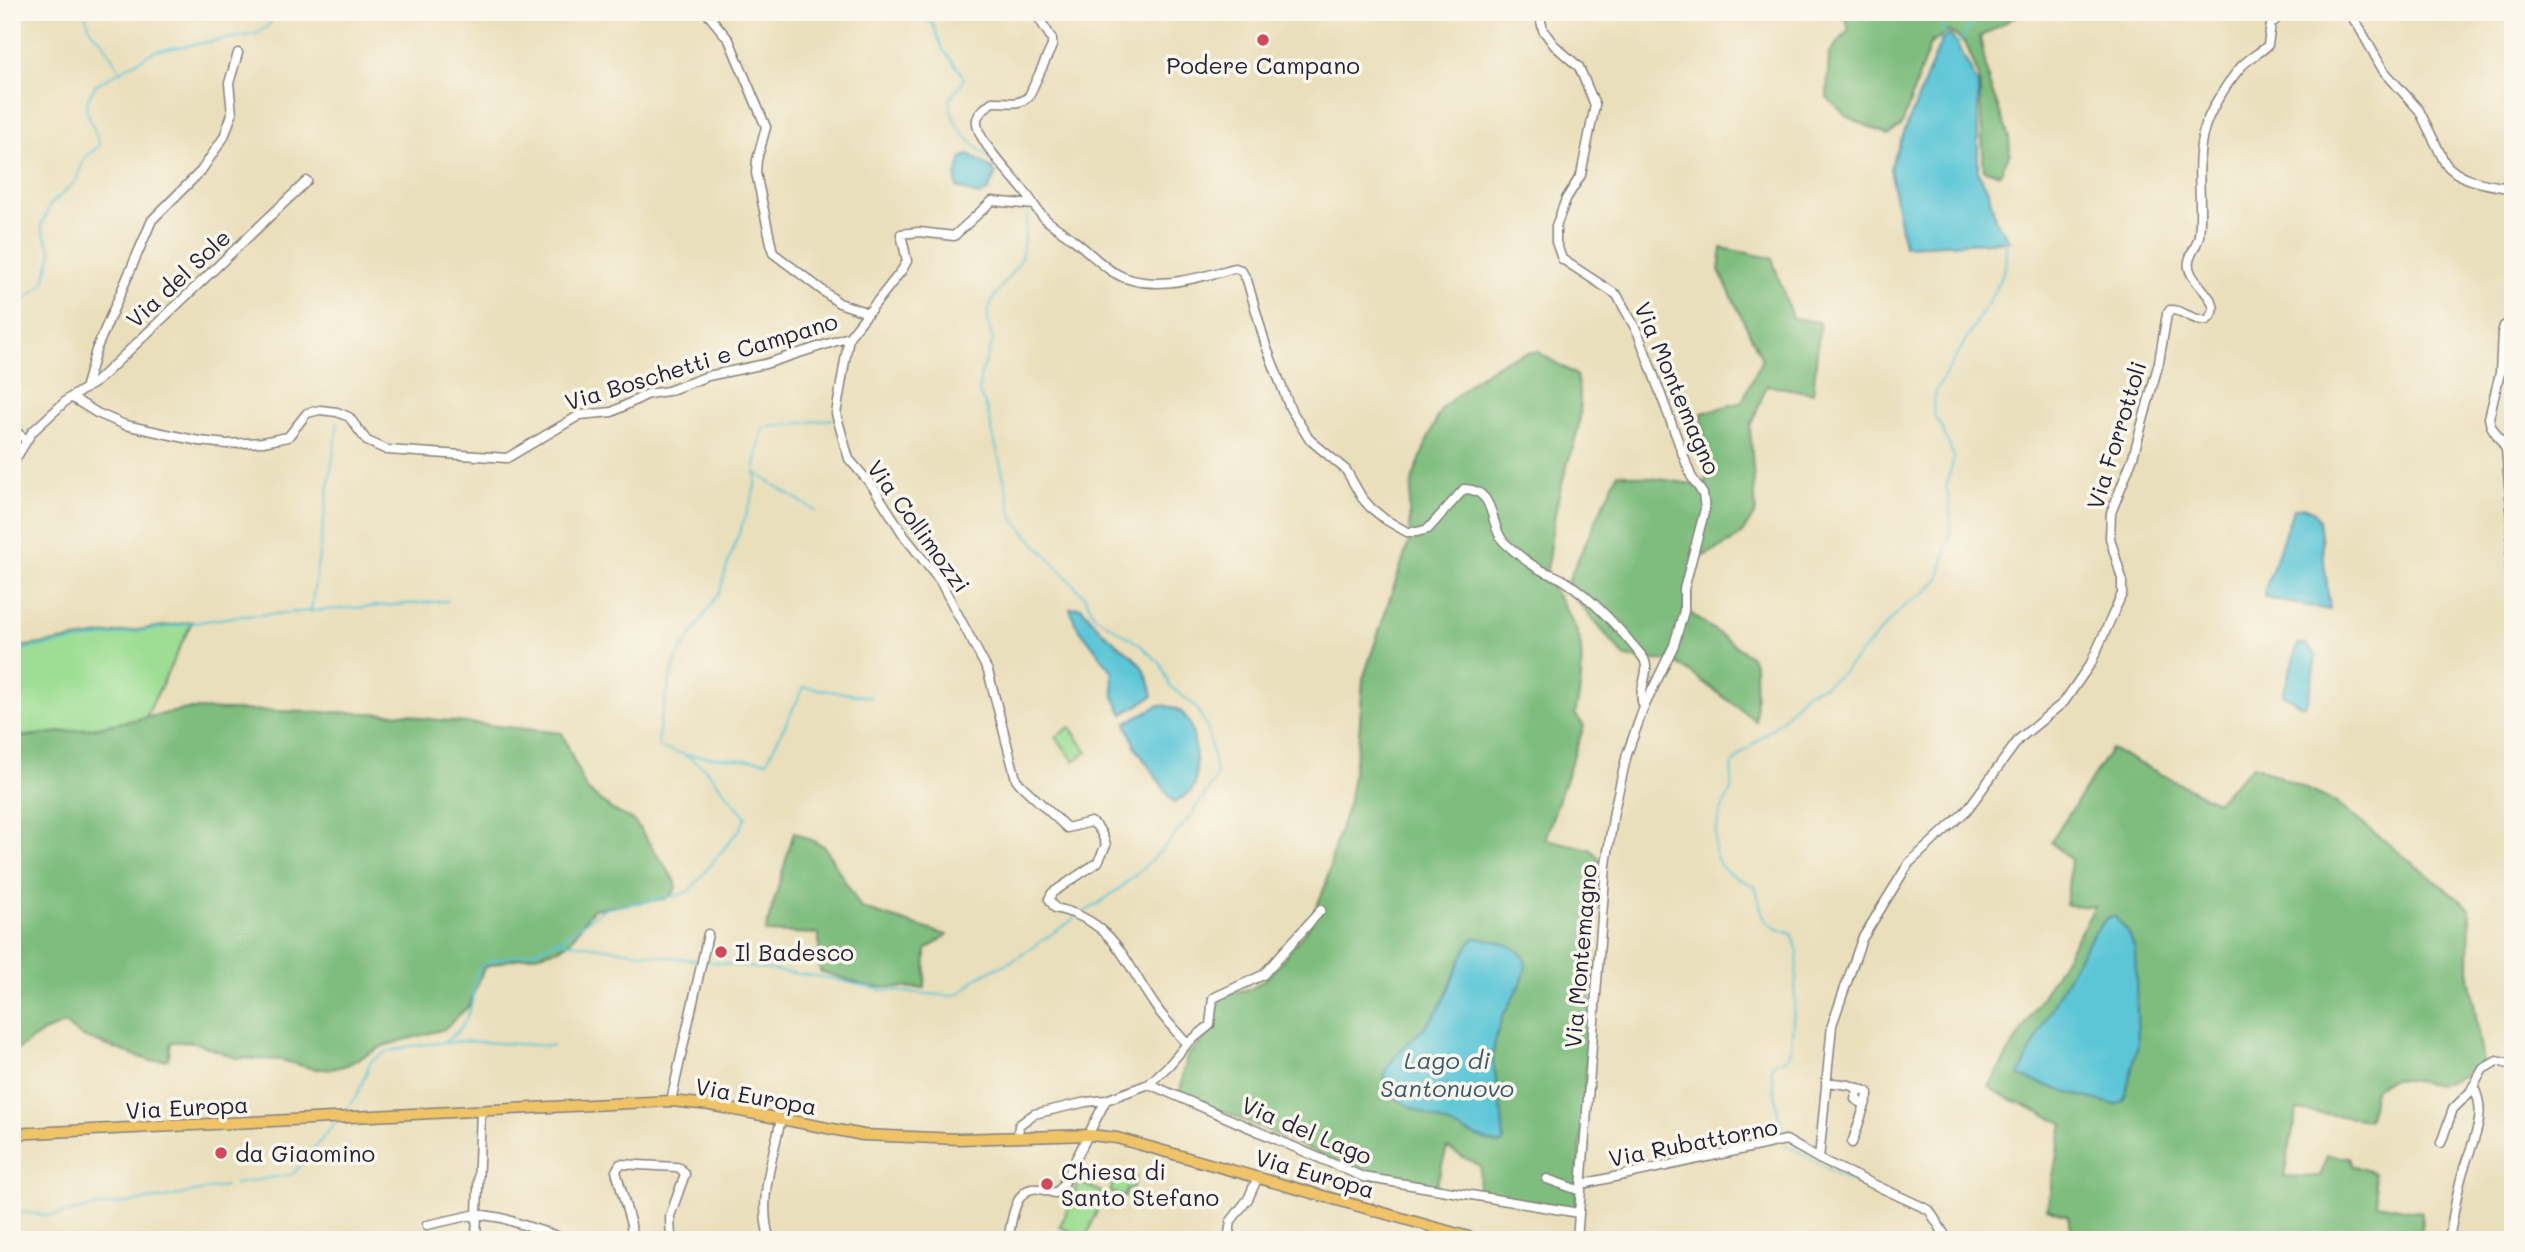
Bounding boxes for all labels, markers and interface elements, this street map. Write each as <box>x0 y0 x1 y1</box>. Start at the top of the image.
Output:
marker: Podere Campano <box>1255 32 1271 48</box>
place label: Podere Campano <box>1166 50 1360 80</box>
street label: Via del Sole <box>119 222 237 334</box>
street label: Via Montemagno <box>1628 297 1728 479</box>
street label: Via Boschetti e Campano <box>561 305 841 417</box>
street label: Via Forrottoli <box>2079 357 2153 513</box>
street label: Via Collimozzi <box>861 454 977 598</box>
street label: Via Montemagno <box>1557 863 1603 1049</box>
place label: Il Badesco <box>735 937 854 967</box>
marker: Il Badesco <box>713 944 729 960</box>
water label: Lago di Santonuovo <box>1380 1044 1514 1103</box>
street label: Via Europa <box>693 1071 819 1121</box>
street label: Via Europa <box>125 1089 249 1125</box>
street label: Via del Lago <box>1237 1089 1377 1171</box>
street label: Via Rubattorno <box>1606 1111 1780 1173</box>
place label: da Giaomino <box>235 1138 375 1168</box>
street label: Via Europa <box>1252 1142 1378 1204</box>
marker: da Giaomino <box>213 1145 229 1161</box>
place label: Chiesa di Santo Stefano <box>1061 1156 1219 1212</box>
marker: Chiesa di Santo Stefano <box>1039 1176 1055 1192</box>

